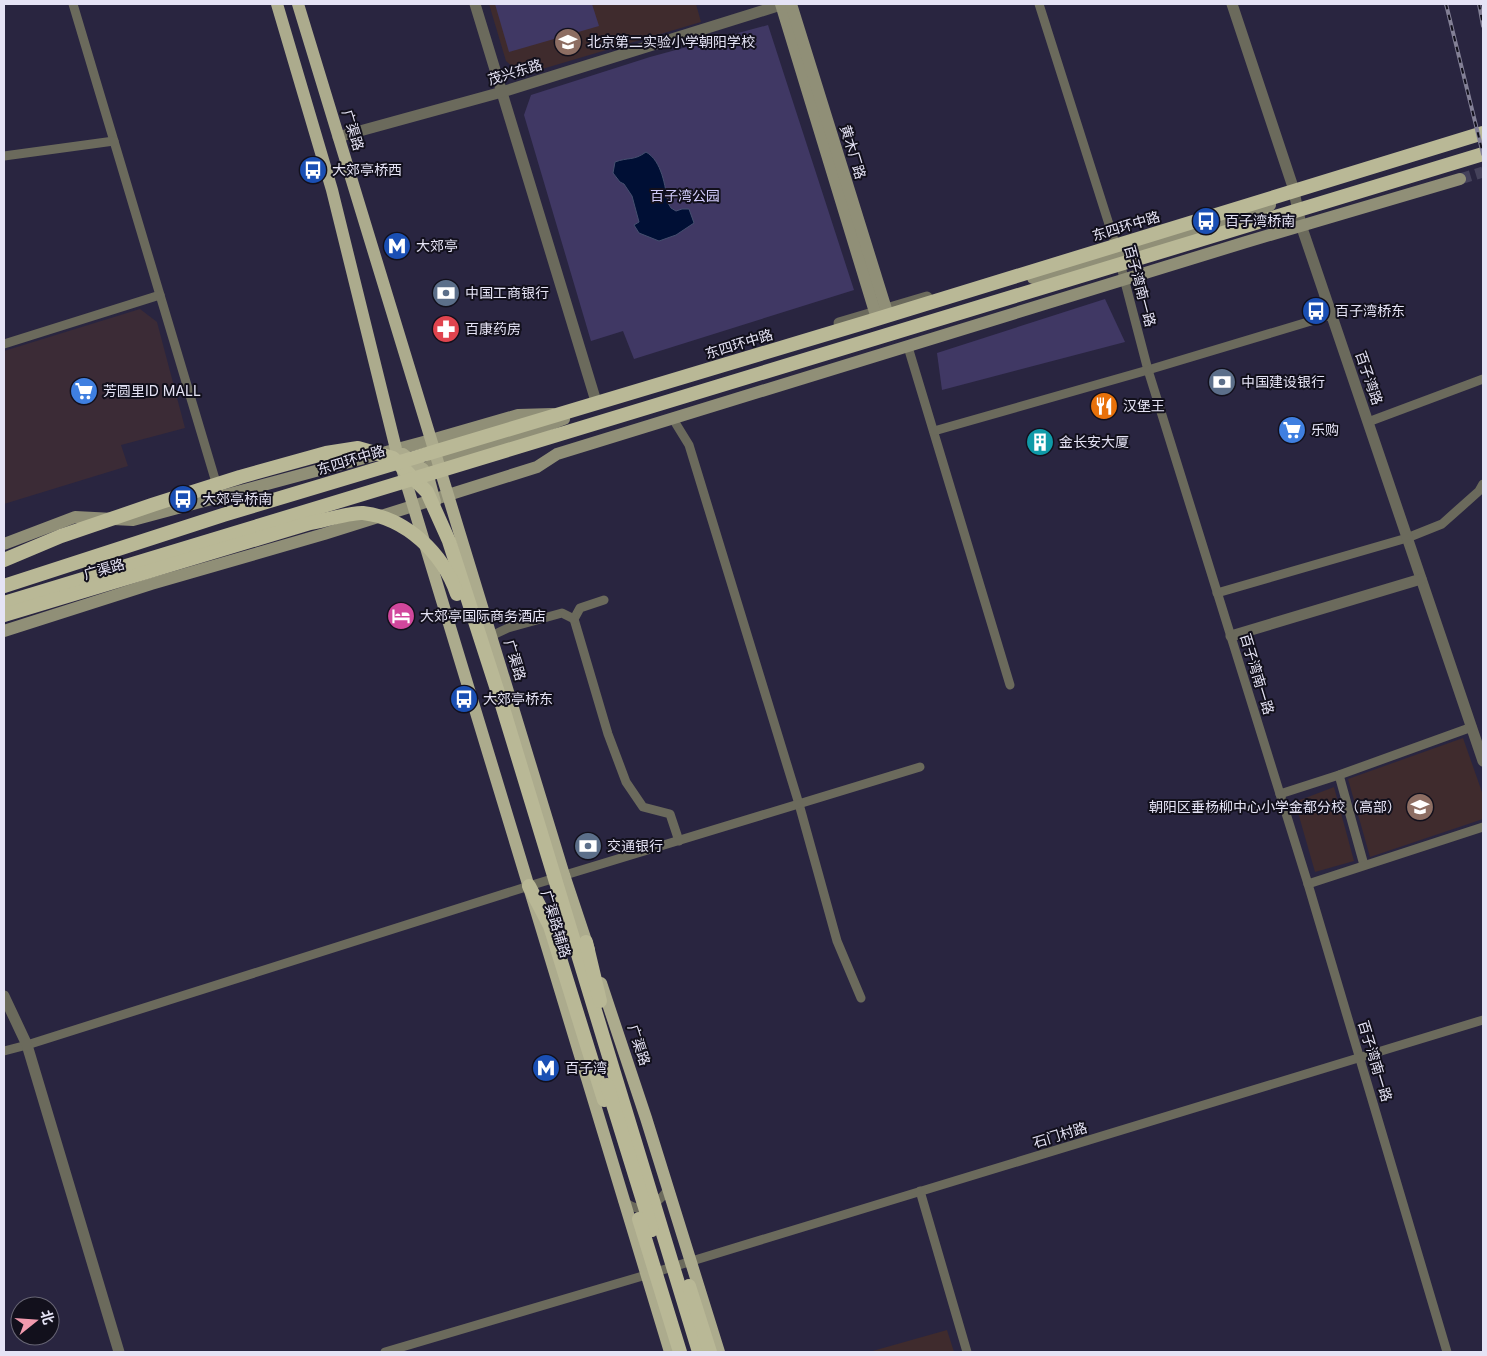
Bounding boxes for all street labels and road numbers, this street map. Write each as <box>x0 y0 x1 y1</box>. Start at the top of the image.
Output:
street label: 茂兴东路 <box>486 55 544 88</box>
street label: 广渠路 <box>339 107 368 152</box>
street label: 黄木厂路 <box>837 123 870 181</box>
street label: 东四环中路 <box>1090 207 1162 244</box>
street label: 百子湾南一路 <box>1121 243 1160 329</box>
street label: 东四环中路 <box>703 325 775 362</box>
street label: 百子湾路 <box>1352 349 1387 407</box>
street label: 东四环中路 <box>315 441 387 478</box>
street label: 广渠路 <box>81 555 126 582</box>
street label: 百子湾南一路 <box>1237 631 1278 717</box>
street label: 广渠路 <box>501 637 530 682</box>
street label: 广渠路辅路 <box>538 888 575 960</box>
street label: 百子湾南一路 <box>1355 1018 1396 1104</box>
street label: 广渠路 <box>625 1022 654 1067</box>
street label: 石门村路 <box>1031 1118 1089 1151</box>

